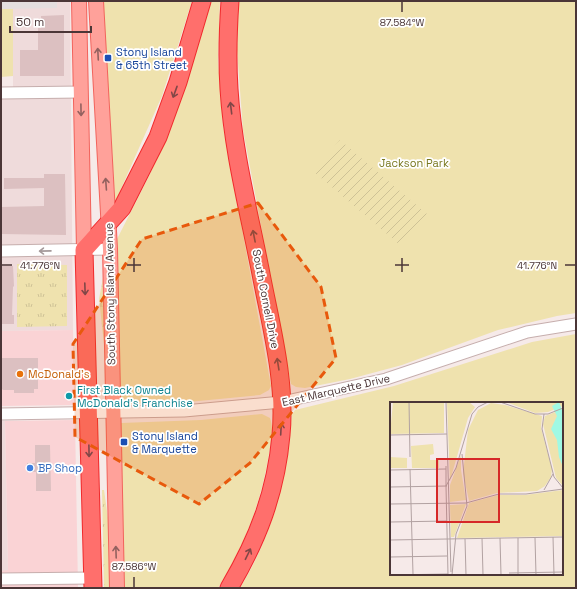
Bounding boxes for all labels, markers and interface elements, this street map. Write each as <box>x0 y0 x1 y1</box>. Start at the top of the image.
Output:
scale bar <box>10 8 91 34</box>
text: 50 m <box>16 14 44 30</box>
text: 87.584°W <box>380 16 425 29</box>
place label: Stony Island & 65th Street <box>116 45 187 72</box>
one-way arrow <box>95 48 102 61</box>
marker: Stony Island & 65th Street <box>103 53 113 63</box>
one-way arrow <box>170 86 178 98</box>
one-way arrow <box>228 102 235 115</box>
one-way arrow <box>77 103 85 116</box>
park label: Jackson Park <box>379 156 449 170</box>
one-way arrow <box>103 178 110 191</box>
street label: South Stony Island Avenue <box>102 223 118 365</box>
one-way arrow <box>250 230 258 243</box>
one-way arrow <box>39 247 52 255</box>
street label: South Cornell Drive <box>250 248 282 350</box>
text: 41.776°N <box>20 259 60 272</box>
text: 41.776°N <box>517 259 557 272</box>
one-way arrow <box>81 282 89 295</box>
one-way arrow <box>274 357 282 370</box>
place label: McDonald's <box>28 367 90 381</box>
marker: McDonald's <box>15 369 25 379</box>
street label: East Marquette Drive <box>281 371 391 409</box>
place label: First Black Owned McDonald's Franchise <box>77 383 193 410</box>
marker: First Black Owned McDonald's Franchise <box>64 391 74 401</box>
inset map <box>390 402 563 575</box>
one-way arrow <box>278 423 285 436</box>
place label: Stony Island & Marquette <box>132 429 198 456</box>
marker: Stony Island & Marquette <box>119 437 129 447</box>
one-way arrow <box>86 444 93 457</box>
place label: BP Shop <box>38 461 82 475</box>
marker: BP Shop <box>25 463 35 473</box>
one-way arrow <box>112 546 120 559</box>
one-way arrow <box>245 549 252 561</box>
text: 87.586°W <box>112 560 157 573</box>

